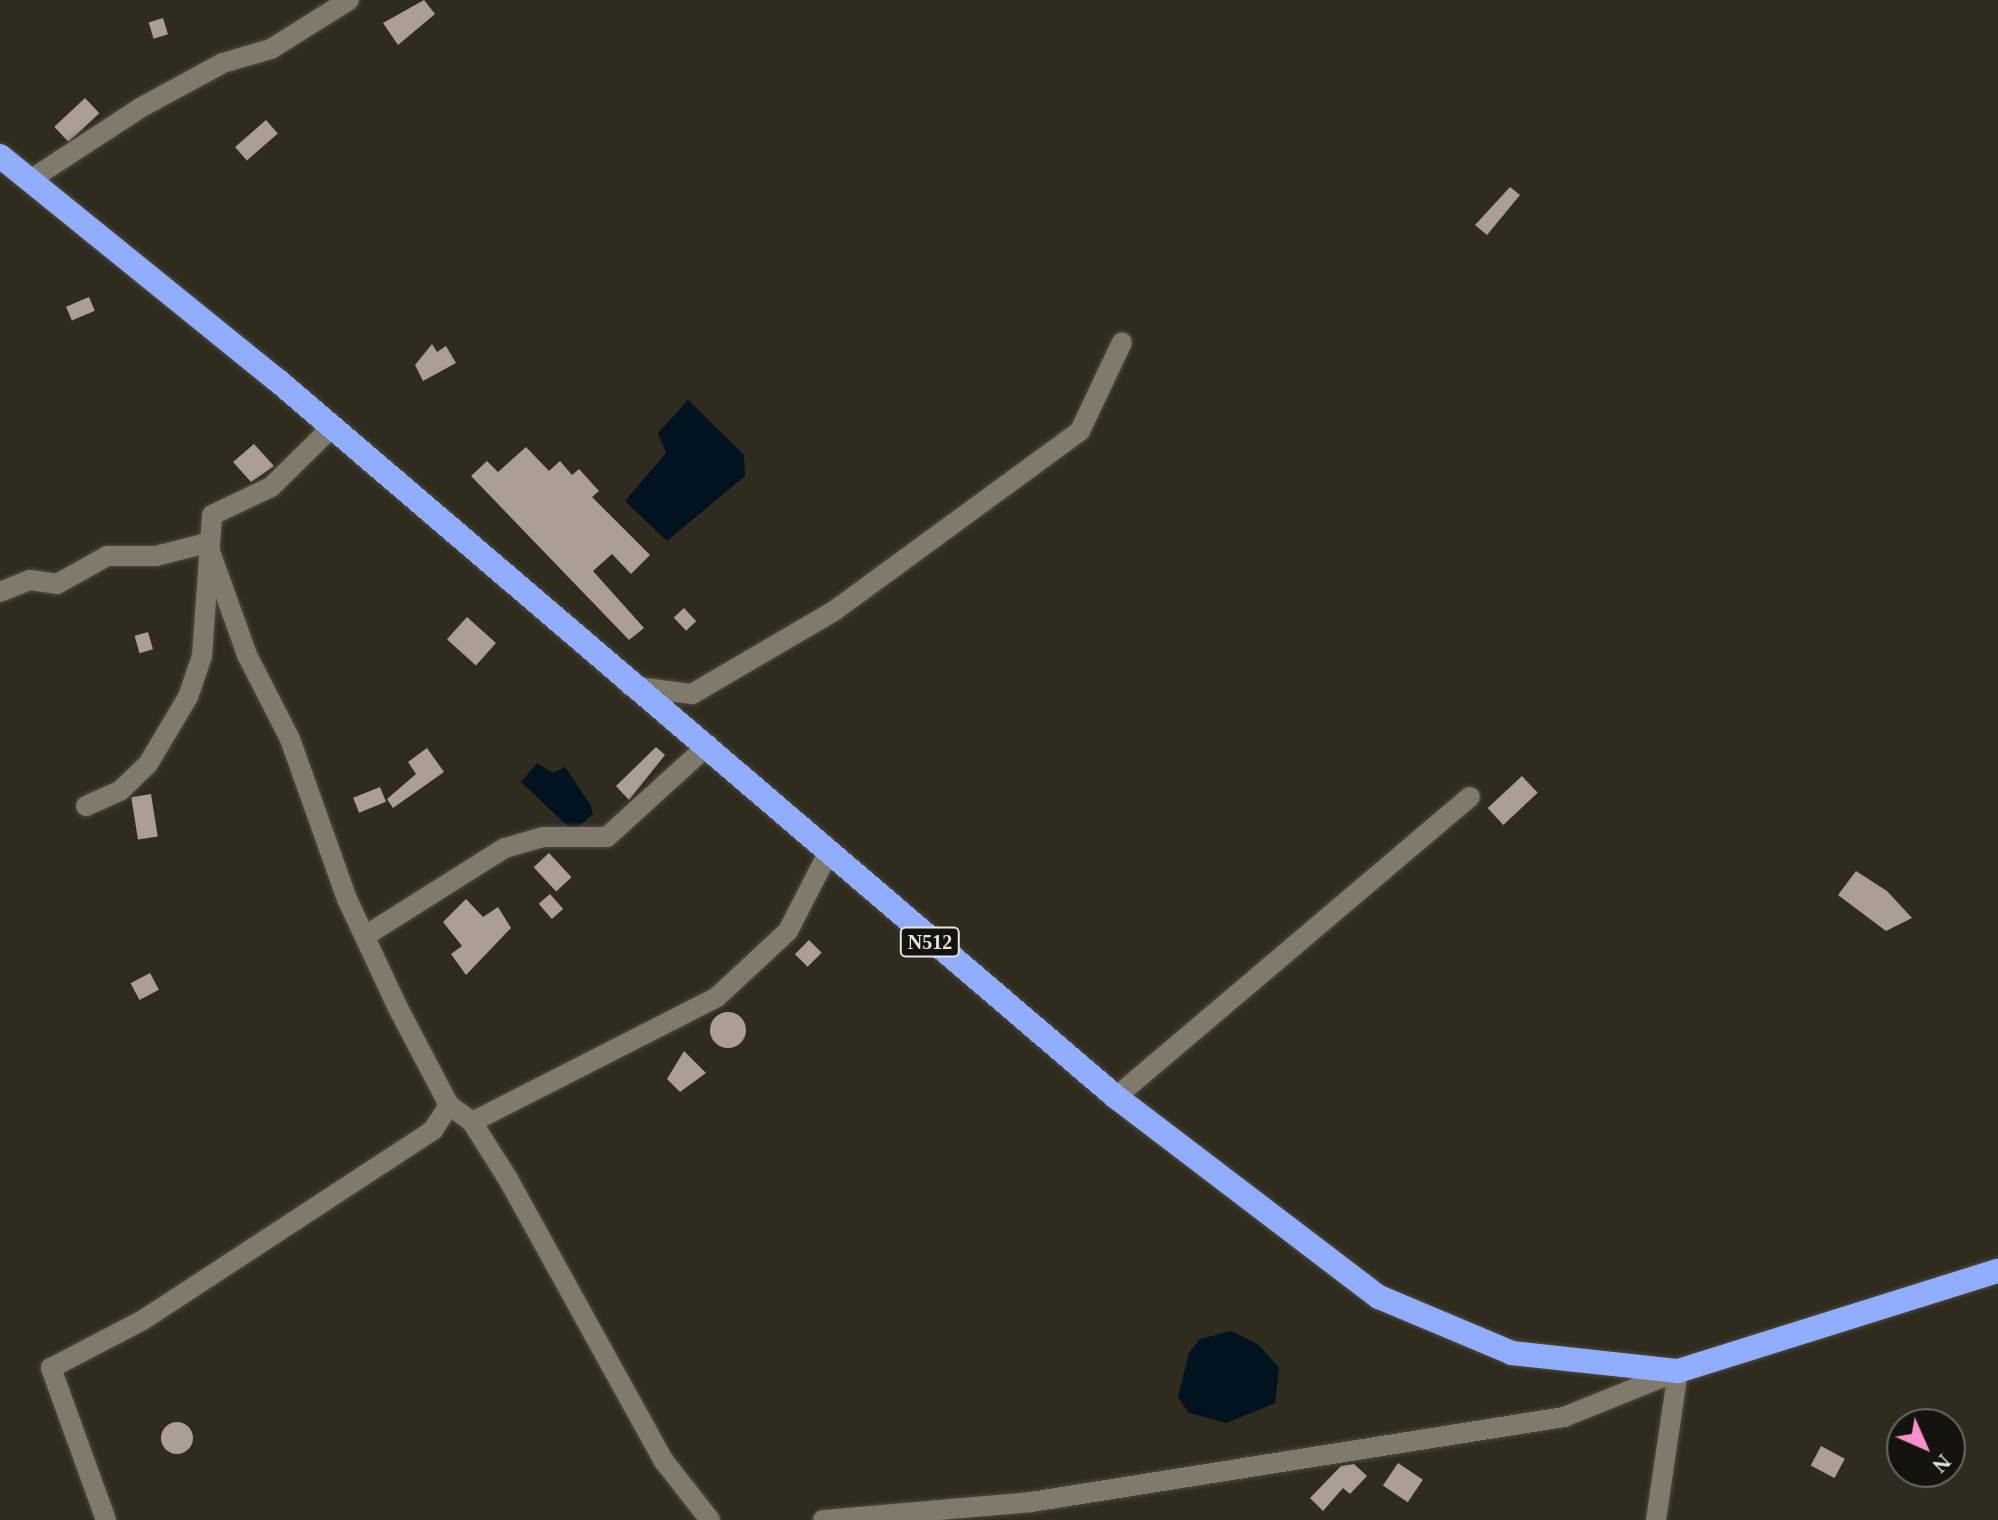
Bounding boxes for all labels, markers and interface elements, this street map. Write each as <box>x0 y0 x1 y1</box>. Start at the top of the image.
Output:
road number: N512 <box>898 926 962 958</box>
north arrow <box>1886 1408 1966 1488</box>
text: N <box>1927 1449 1956 1478</box>

